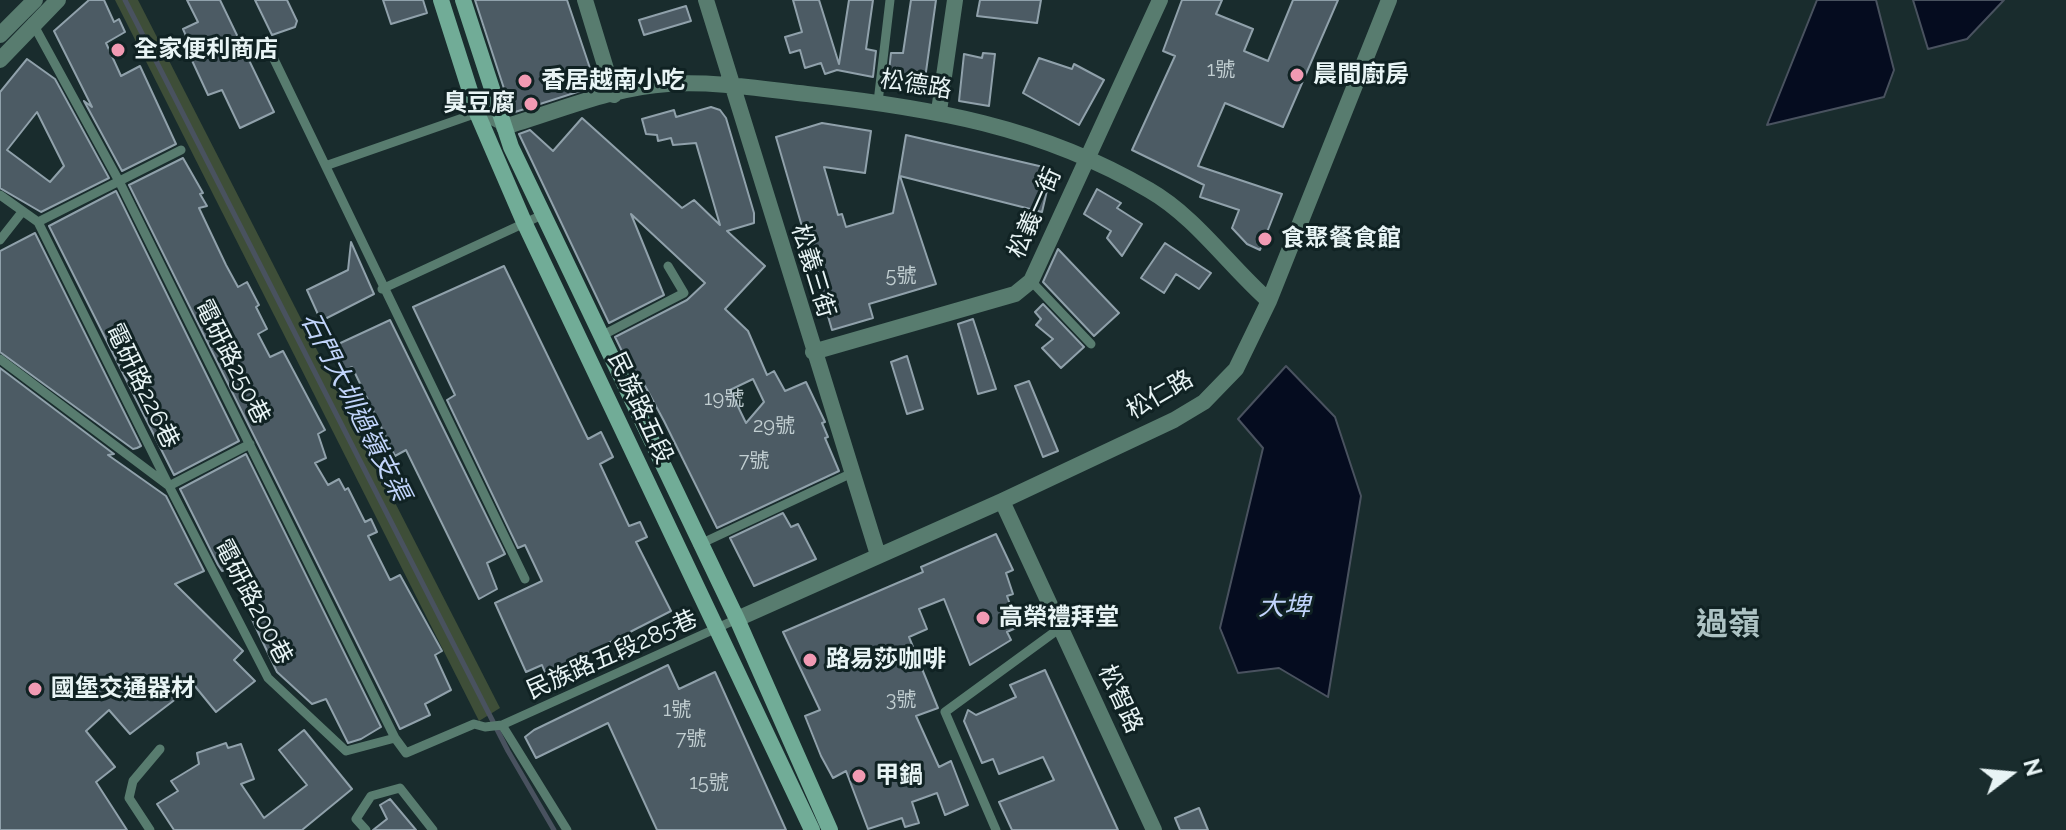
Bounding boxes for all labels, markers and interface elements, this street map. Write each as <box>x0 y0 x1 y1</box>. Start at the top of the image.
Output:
place label: 全家便利商店 <box>134 36 278 64</box>
marker: 全家便利商店 <box>109 41 127 59</box>
house number: 1號 <box>1207 58 1235 82</box>
place label: 晨間廚房 <box>1313 61 1409 89</box>
street label: 松德路 <box>878 65 954 105</box>
marker: 晨間廚房 <box>1288 66 1306 84</box>
place label: 香居越南小吃 <box>541 67 685 95</box>
marker: 香居越南小吃 <box>516 72 534 90</box>
place label: 臭豆腐 <box>443 90 515 118</box>
marker: 臭豆腐 <box>522 95 540 113</box>
street label: 松義一街 <box>1002 163 1068 263</box>
street label: 松義三街 <box>785 221 841 321</box>
place label: 食聚餐食館 <box>1281 225 1401 253</box>
marker: 食聚餐食館 <box>1256 230 1274 248</box>
house number: 5號 <box>886 264 916 288</box>
street label: 電研路250巷 <box>188 295 276 429</box>
water label: 石門大圳過嶺支渠 <box>294 307 416 507</box>
street label: 電研路226巷 <box>99 319 185 453</box>
street label: 民族路五段 <box>602 348 678 468</box>
street label: 松仁路 <box>1122 365 1198 425</box>
house number: 19號 <box>704 387 744 411</box>
house number: 29號 <box>753 414 795 438</box>
house number: 7號 <box>739 449 769 473</box>
street label: 電研路200巷 <box>208 534 298 670</box>
water label: 大埤 <box>1258 591 1310 623</box>
street label: 民族路五段285巷 <box>522 604 702 706</box>
place label: 高榮禮拜堂 <box>999 604 1119 632</box>
district label: 過嶺 <box>1696 606 1760 644</box>
marker: 高榮禮拜堂 <box>974 609 992 627</box>
place label: 路易莎咖啡 <box>826 646 946 674</box>
marker: 路易莎咖啡 <box>801 651 819 669</box>
street label: 松智路 <box>1092 660 1148 738</box>
place label: 國堡交通器材 <box>51 675 195 703</box>
marker: 國堡交通器材 <box>26 680 44 698</box>
house number: 3號 <box>886 688 916 712</box>
house number: 1號 <box>663 698 691 722</box>
house number: 7號 <box>676 727 706 751</box>
north arrow <box>1970 734 2050 814</box>
text: N <box>2018 756 2048 779</box>
place label: 甲鍋 <box>875 762 923 790</box>
marker: 甲鍋 <box>850 767 868 785</box>
house number: 15號 <box>689 771 729 795</box>

